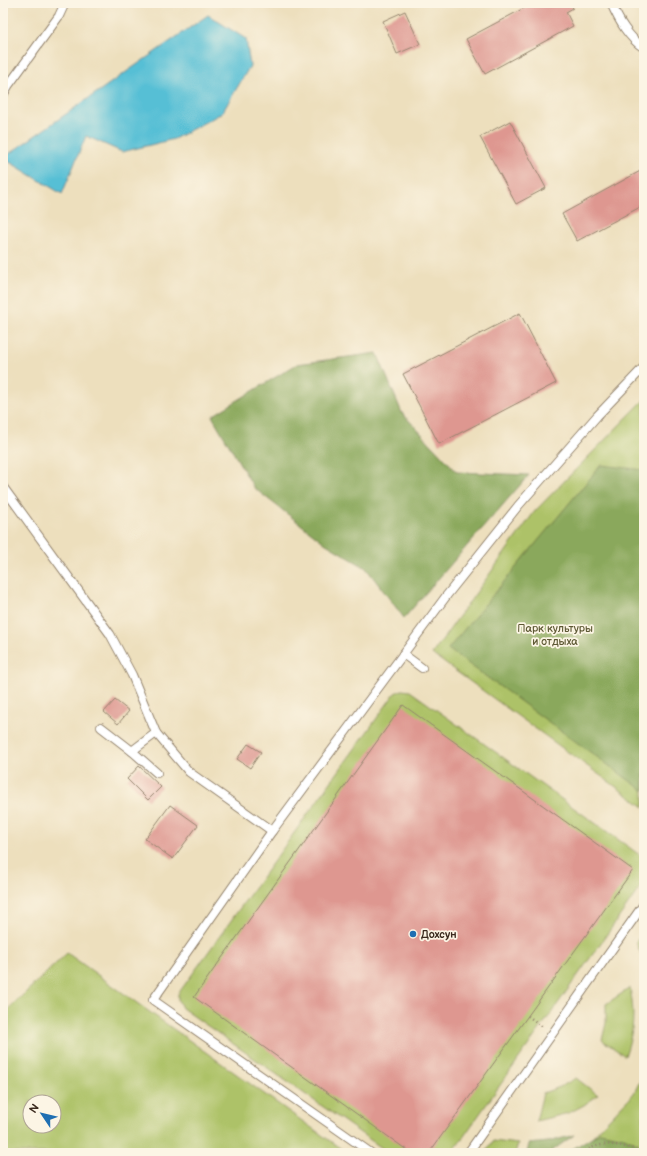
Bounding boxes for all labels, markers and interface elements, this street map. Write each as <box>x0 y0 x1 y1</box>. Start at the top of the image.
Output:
park label: Парк культуры и отдыха <box>517 622 593 648</box>
place label: Дохсун <box>421 928 457 941</box>
marker: Дохсун <box>408 929 418 939</box>
north arrow <box>22 1094 62 1134</box>
text: N <box>27 1101 42 1116</box>

